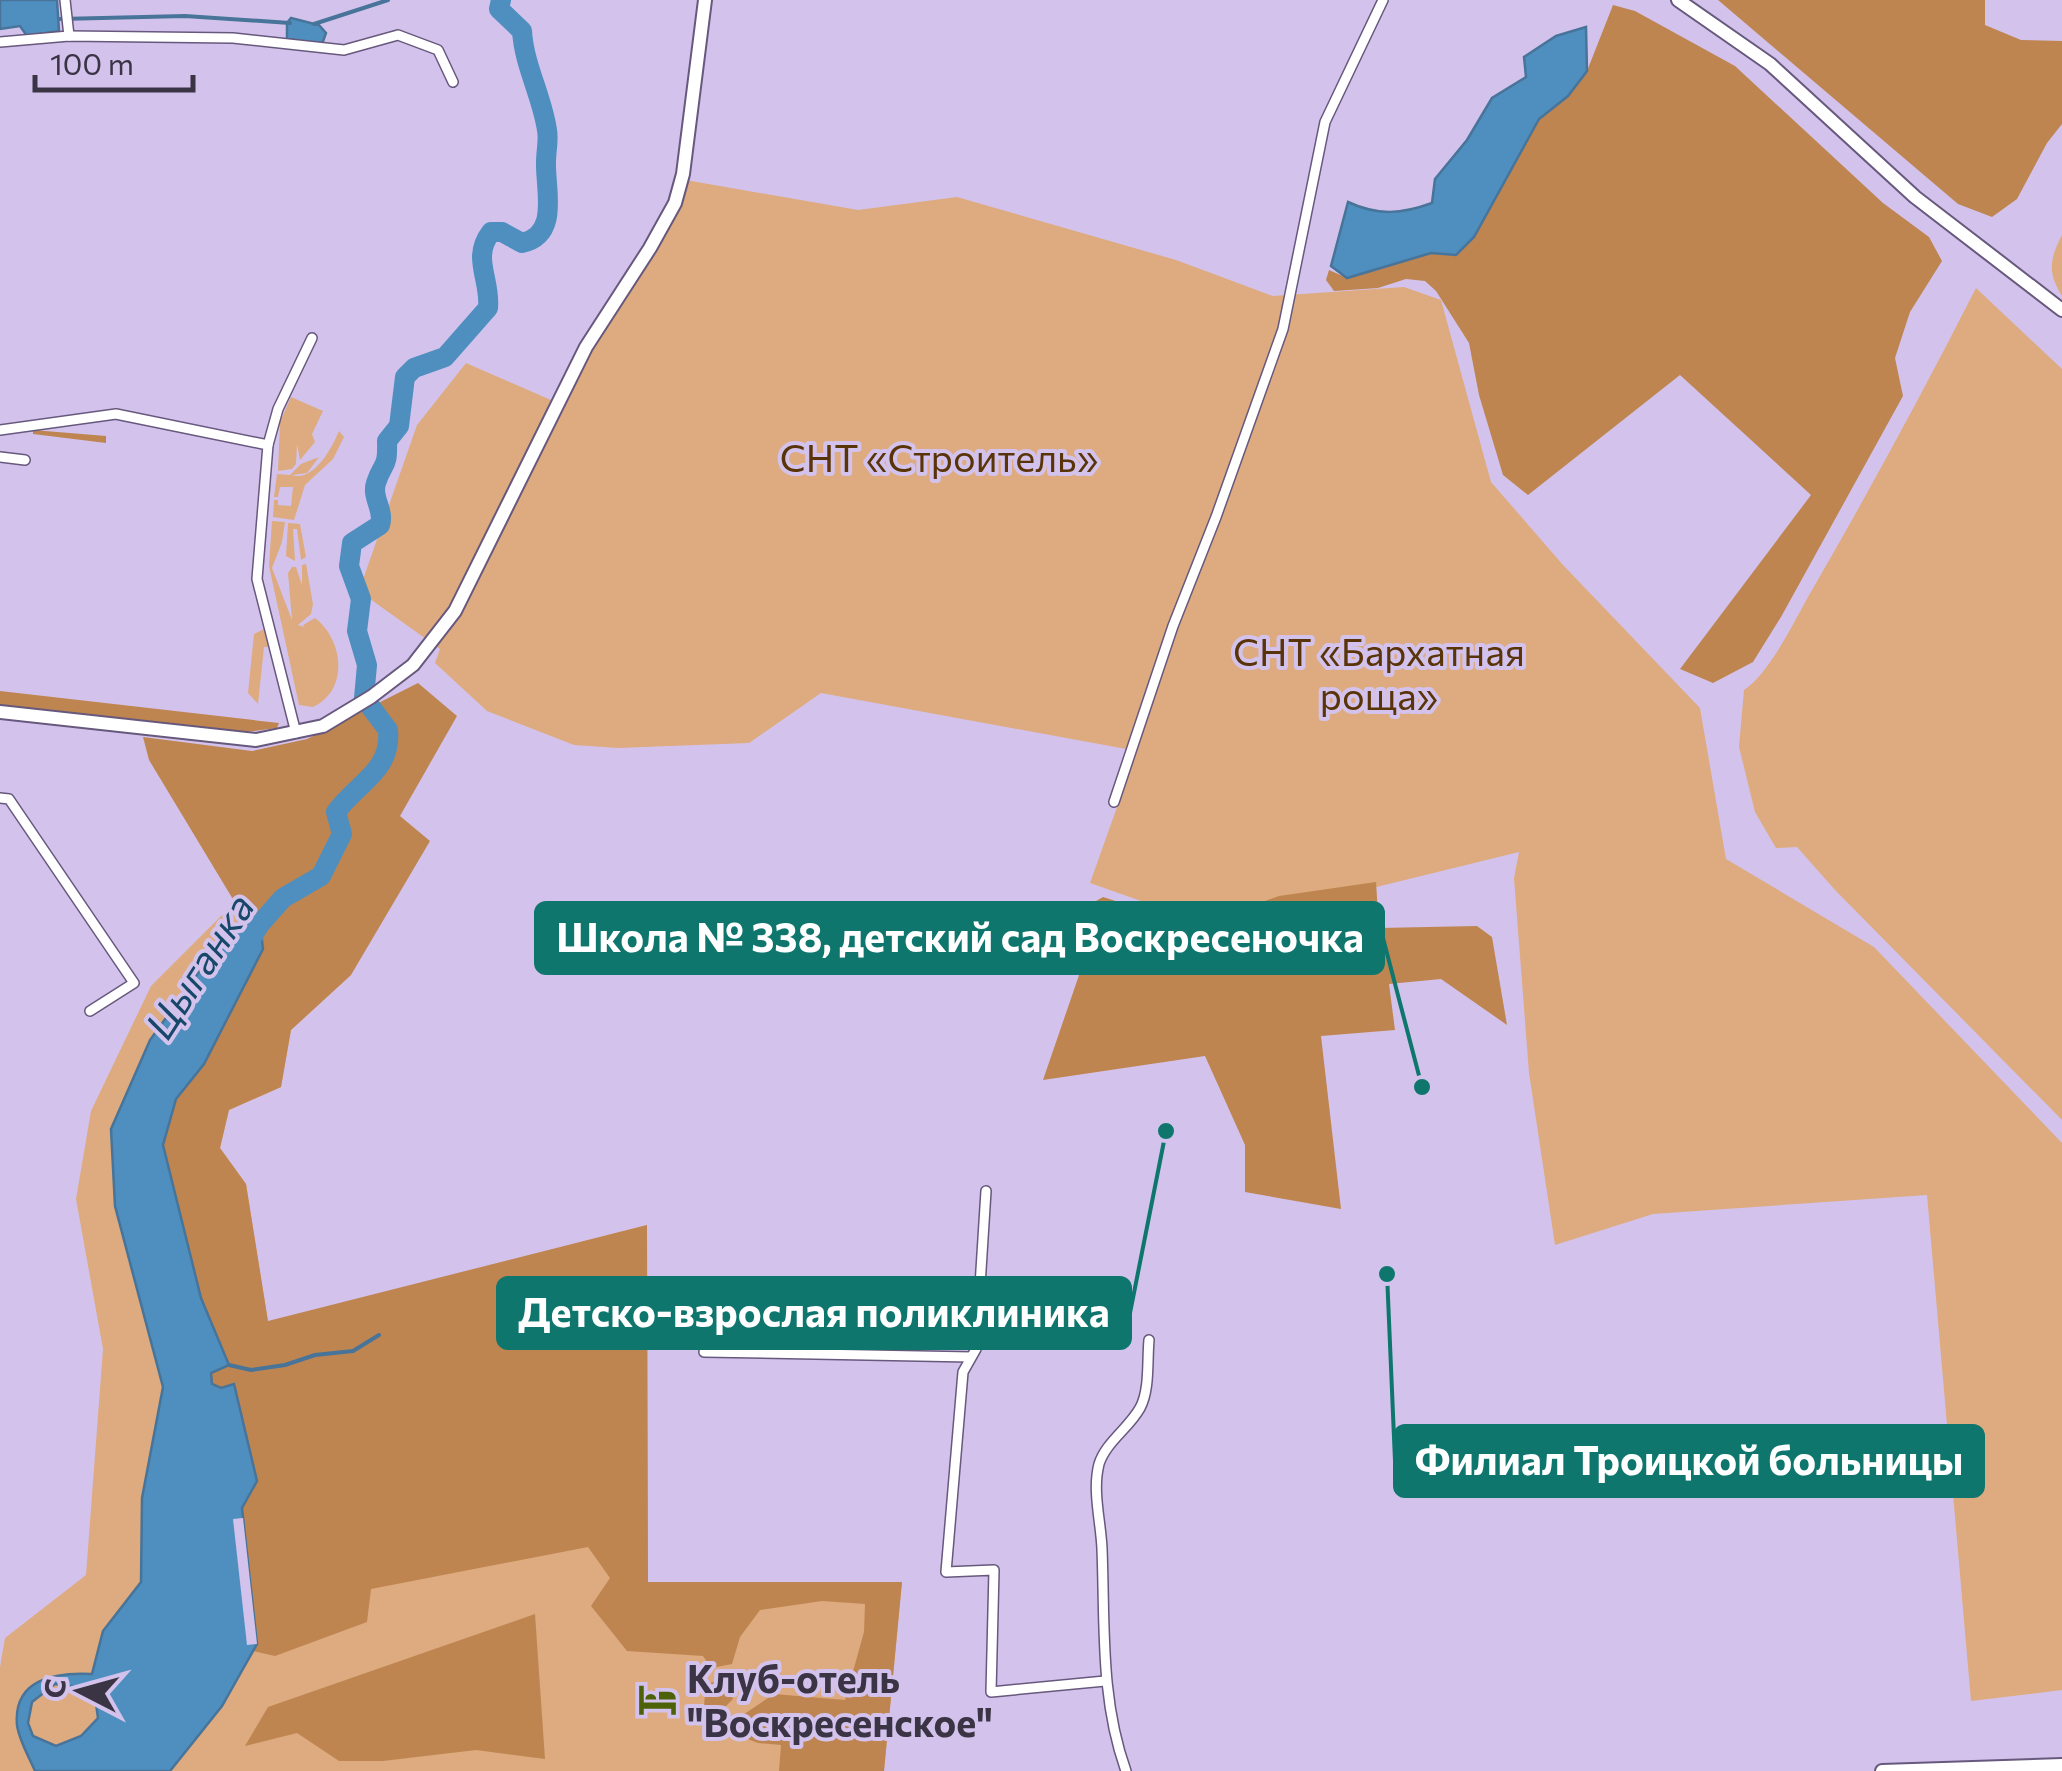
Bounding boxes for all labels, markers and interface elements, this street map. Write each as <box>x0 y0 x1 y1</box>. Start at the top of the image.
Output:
scale bar <box>35 30 192 92</box>
text: 100 m <box>50 44 134 81</box>
park label: СНТ «Строитель» <box>780 433 1098 480</box>
park label: СНТ «Бархатная роща» <box>1233 627 1525 718</box>
water label: Цыганка <box>133 883 263 1047</box>
callout: Школа № 338, детский сад Воскресеночка <box>536 903 1383 973</box>
text: Школа № 338, детский сад Воскресеночка <box>556 911 1364 960</box>
callout: Детско-взрослая поликлиника <box>498 1278 1130 1348</box>
text: Детско-взрослая поликлиника <box>518 1286 1110 1335</box>
callout: Филиал Троицкой больницы <box>1395 1426 1983 1496</box>
text: Филиал Троицкой больницы <box>1415 1434 1963 1483</box>
north arrow <box>30 1641 130 1741</box>
place label: Клуб-отель "Воскресенское" <box>687 1654 993 1745</box>
text: С <box>36 1677 72 1700</box>
hotel icon: Клуб-отель "Воскресенское" <box>636 1678 678 1720</box>

